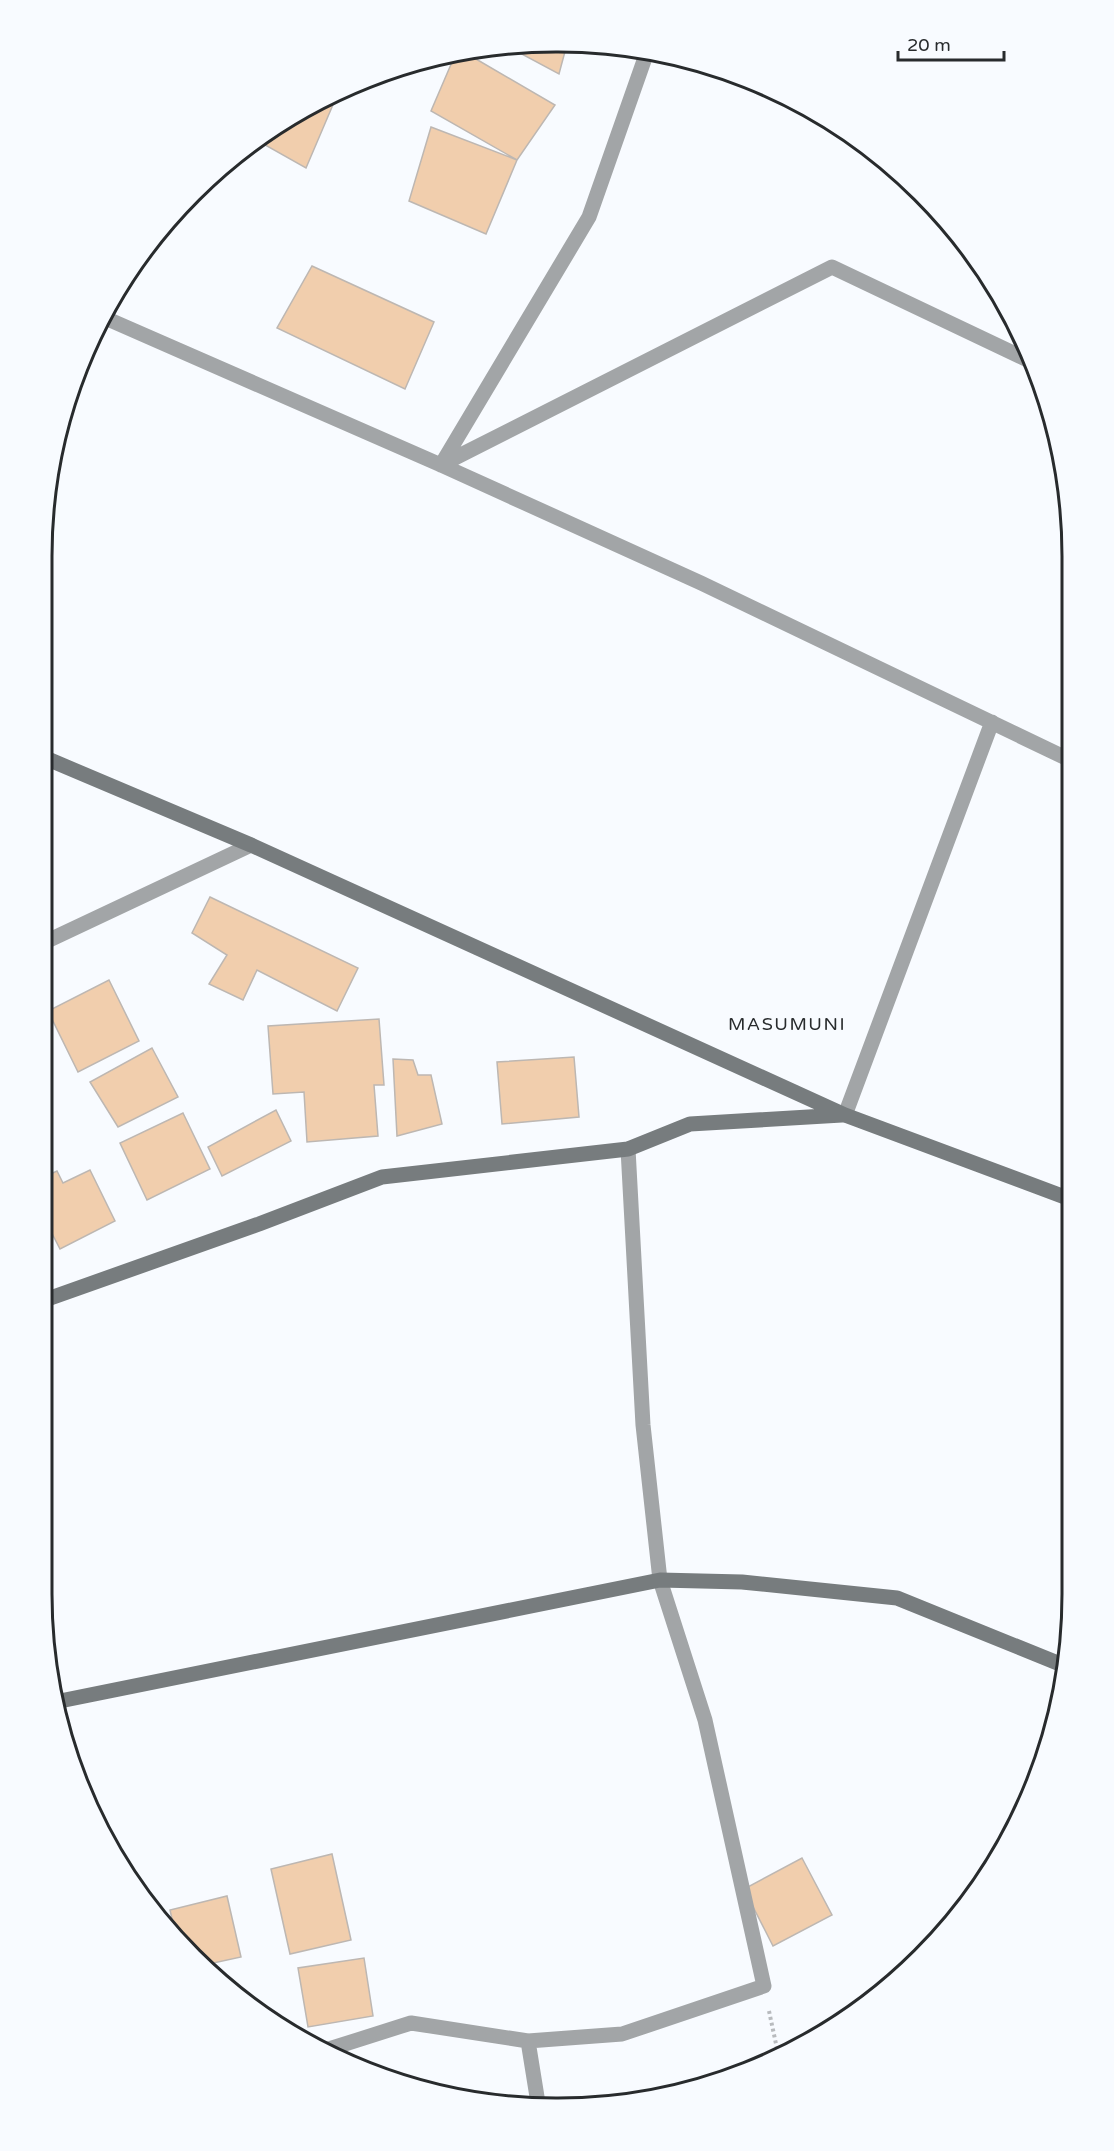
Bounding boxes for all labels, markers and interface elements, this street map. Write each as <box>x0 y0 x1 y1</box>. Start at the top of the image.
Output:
scale bar <box>898 24 1004 62</box>
text: 20 m <box>907 34 951 56</box>
district label: MASUMUNI <box>728 1013 846 1035</box>

